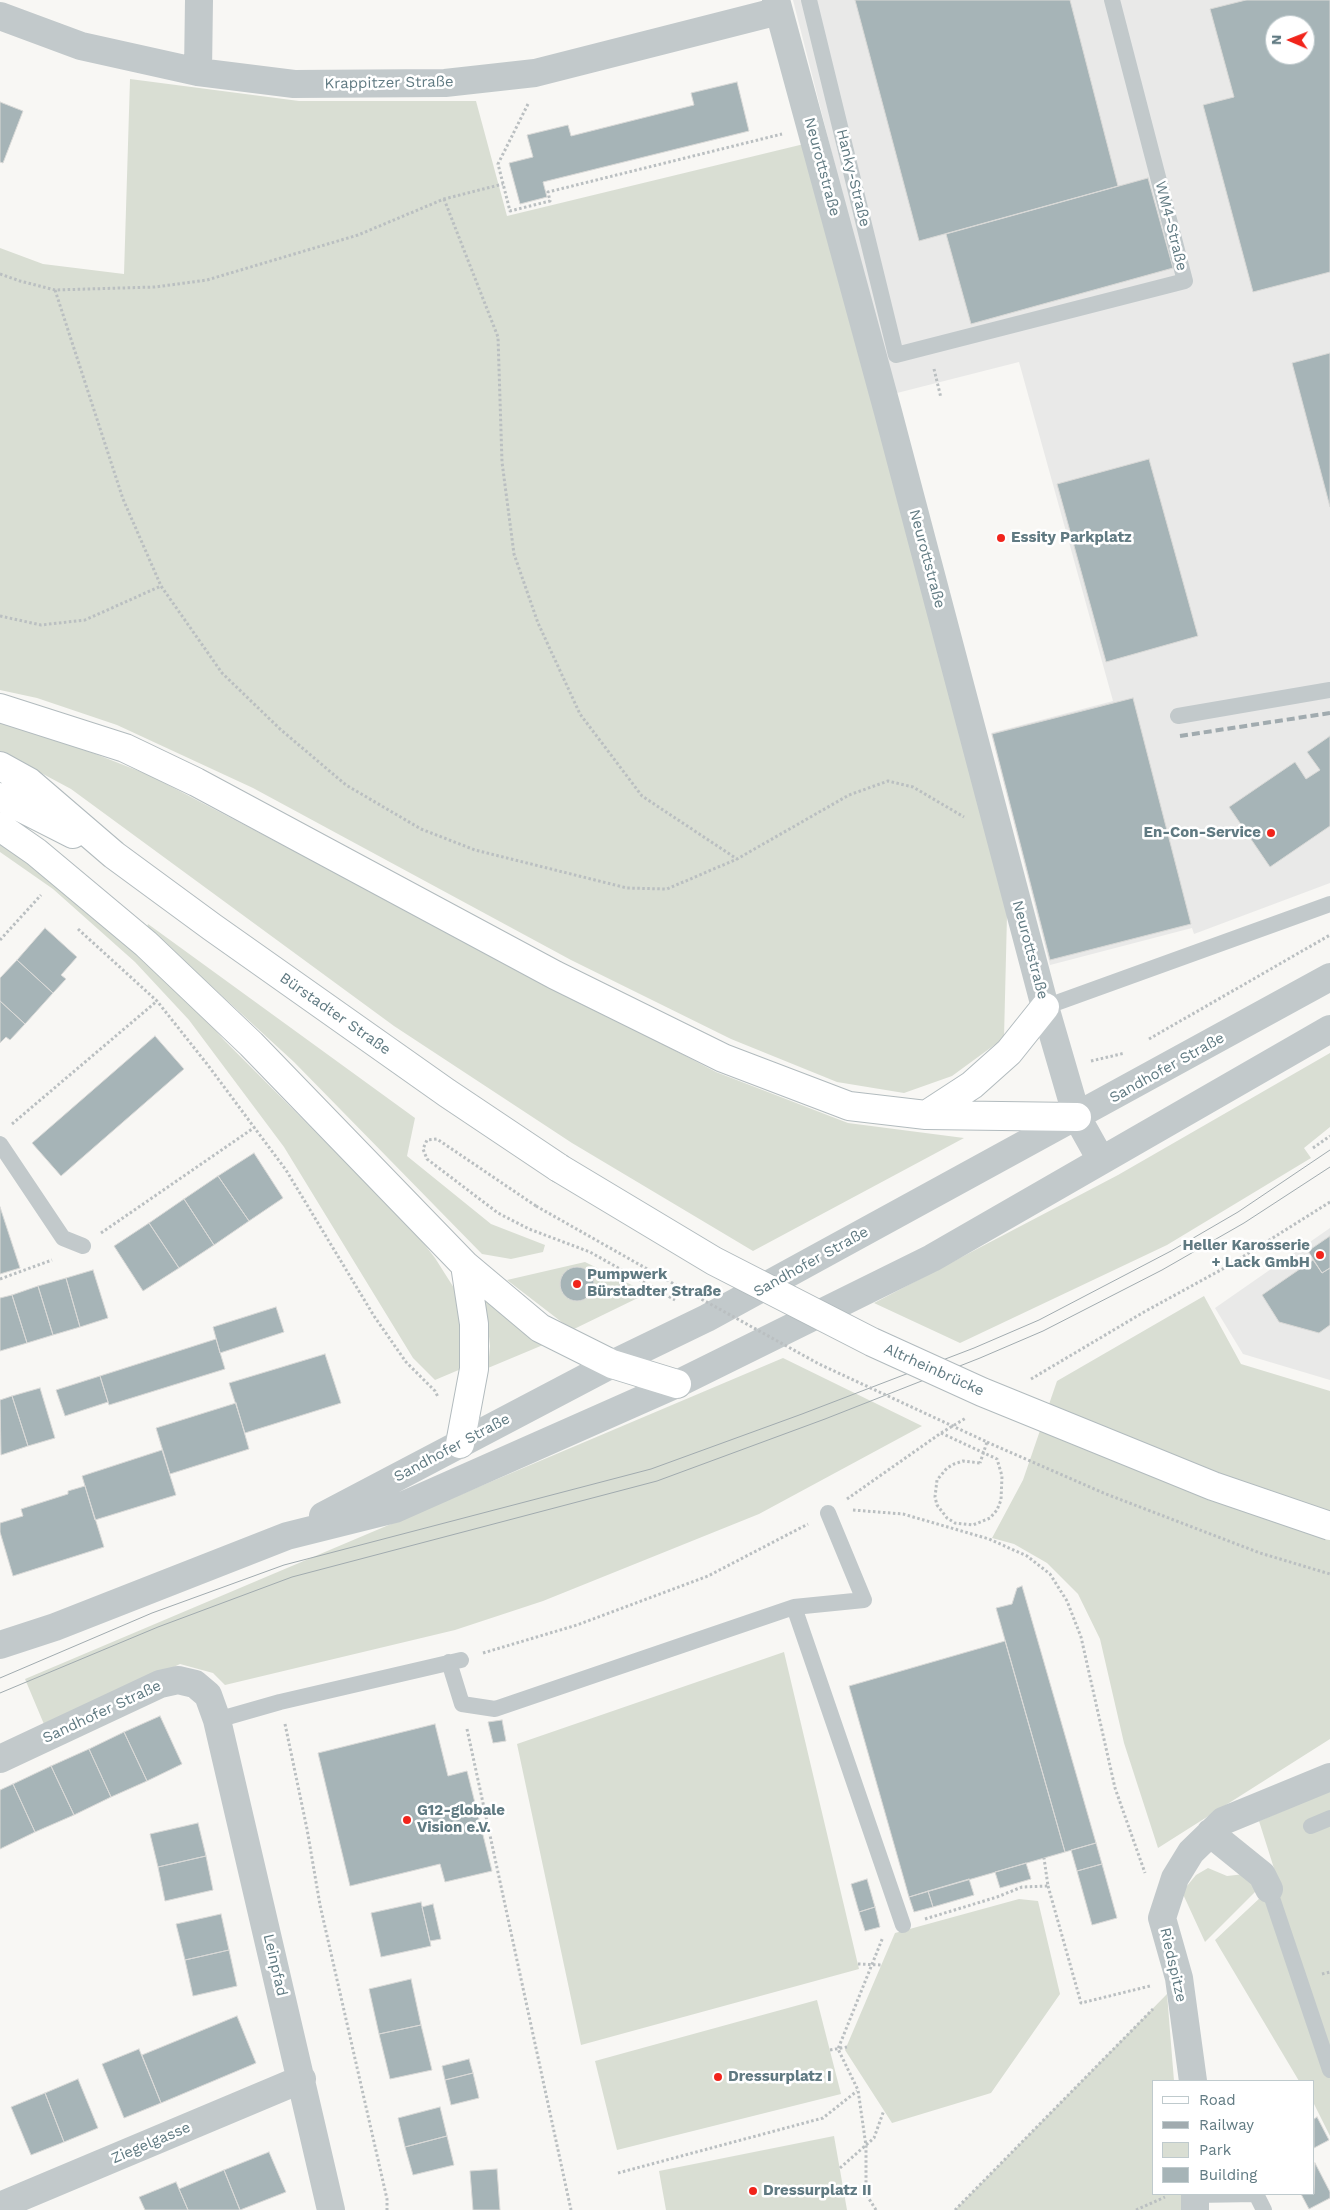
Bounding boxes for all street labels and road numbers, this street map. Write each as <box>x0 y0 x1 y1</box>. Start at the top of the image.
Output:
street label: Krappitzer Straße <box>324 73 454 93</box>
street label: Neurottstraße <box>800 116 844 218</box>
street label: Hanky-Straße <box>832 127 874 229</box>
street label: WM4-Straße <box>1151 179 1191 273</box>
street label: Neurottstraße <box>905 508 949 610</box>
street label: Neurottstraße <box>1008 899 1052 1001</box>
street label: Bürstadter Straße <box>276 969 394 1059</box>
street label: Sandhofer Straße <box>1106 1029 1228 1107</box>
street label: Sandhofer Straße <box>750 1223 872 1301</box>
street label: Altrheinbrücke <box>881 1340 987 1400</box>
street label: Sandhofer Straße <box>391 1410 513 1486</box>
street label: Sandhofer Straße <box>40 1677 164 1747</box>
street label: Riedspitze <box>1156 1926 1190 2004</box>
street label: Leinpfad <box>259 1932 291 1998</box>
street label: Ziegelgasse <box>109 2118 193 2168</box>

